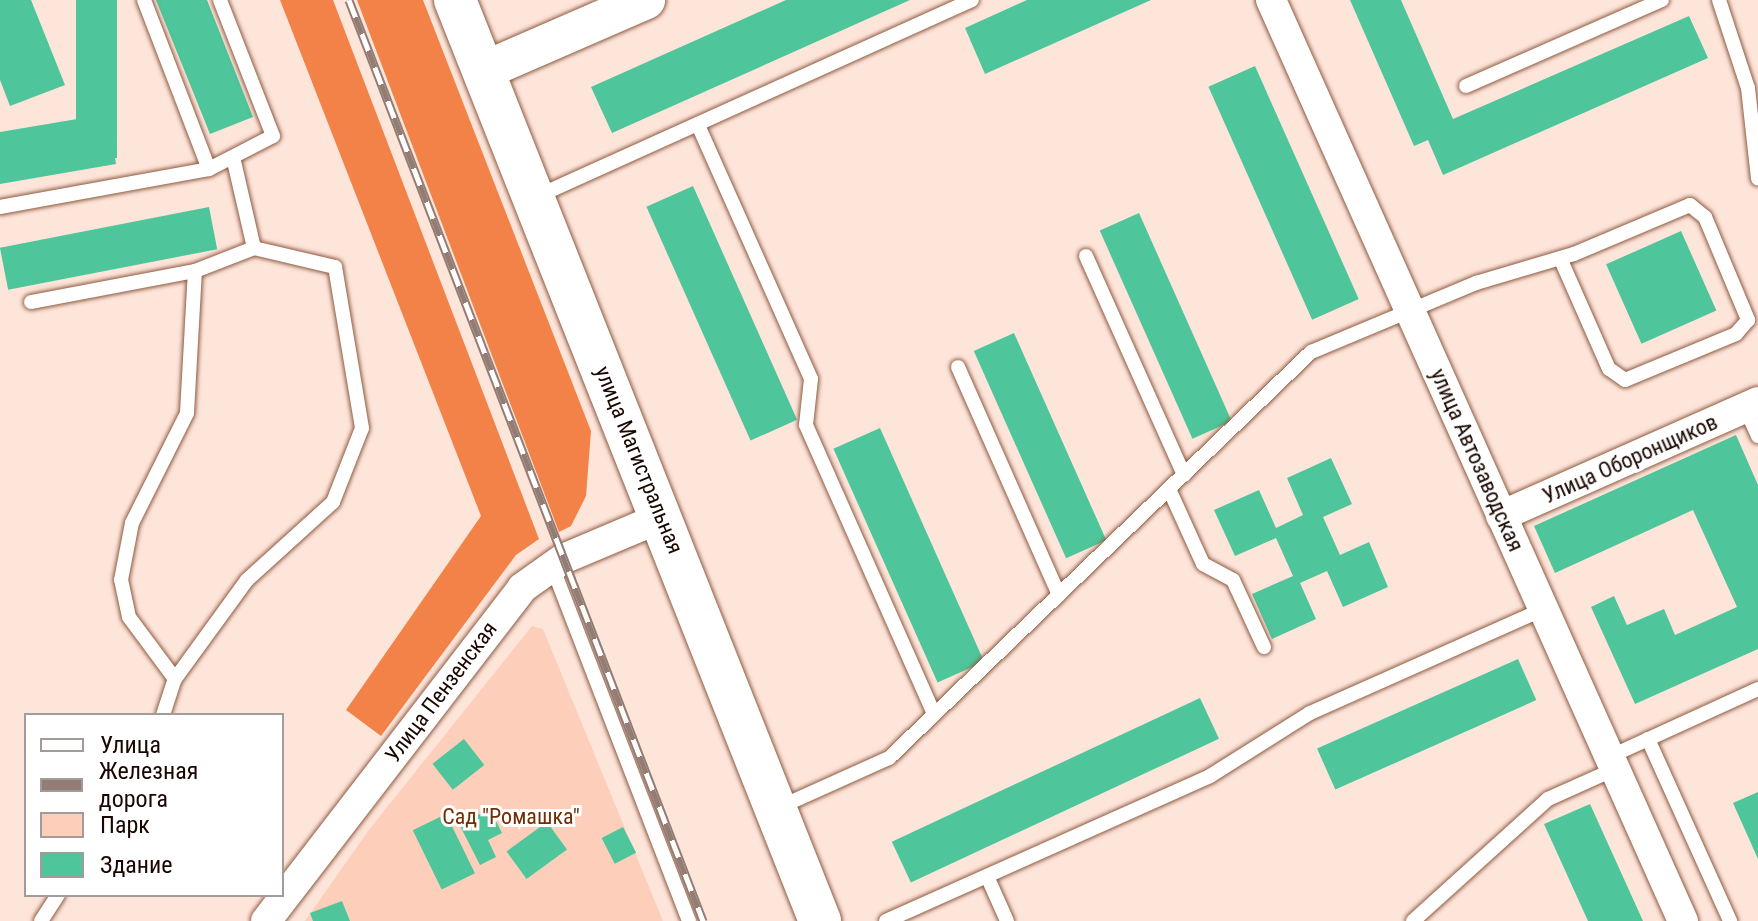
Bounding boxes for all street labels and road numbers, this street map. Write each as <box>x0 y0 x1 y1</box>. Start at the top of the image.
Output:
street label: улица Магистральная <box>589 362 689 558</box>
street label: улица Автозаводская <box>1425 365 1529 555</box>
street label: Улица Оборонщиков <box>1539 409 1721 509</box>
street label: Улица Пензенская <box>380 616 502 768</box>

